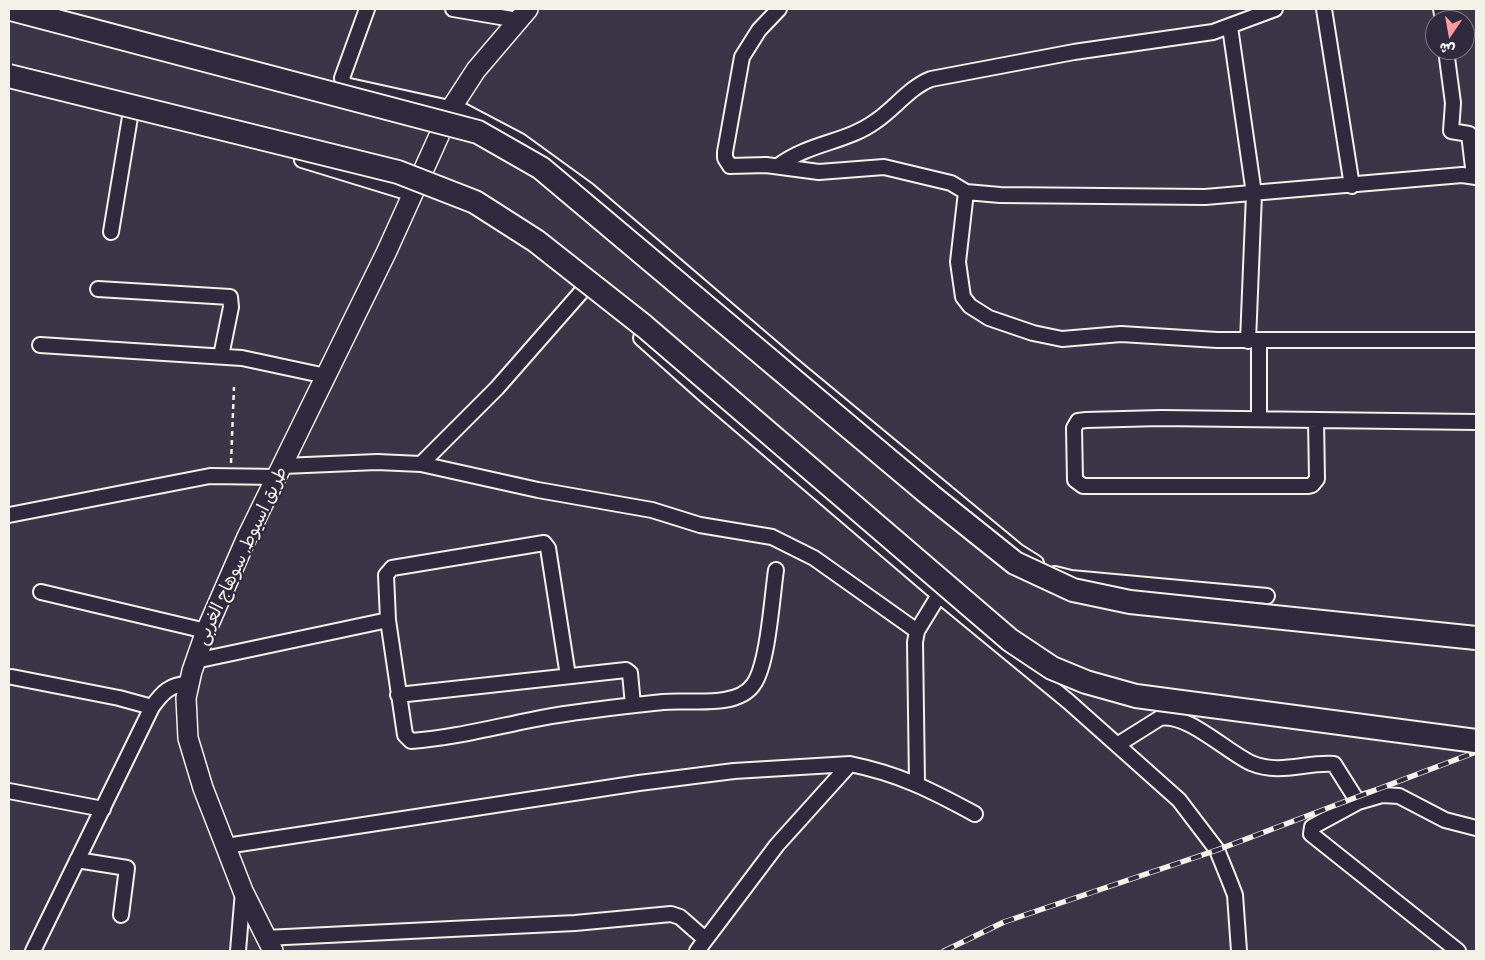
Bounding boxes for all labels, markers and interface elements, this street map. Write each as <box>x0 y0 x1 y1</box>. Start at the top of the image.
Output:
north arrow <box>1425 10 1475 60</box>
text: ش <box>1437 38 1456 60</box>
street label: طريق اسيوط, سوهاج الغربى <box>191 464 293 648</box>

